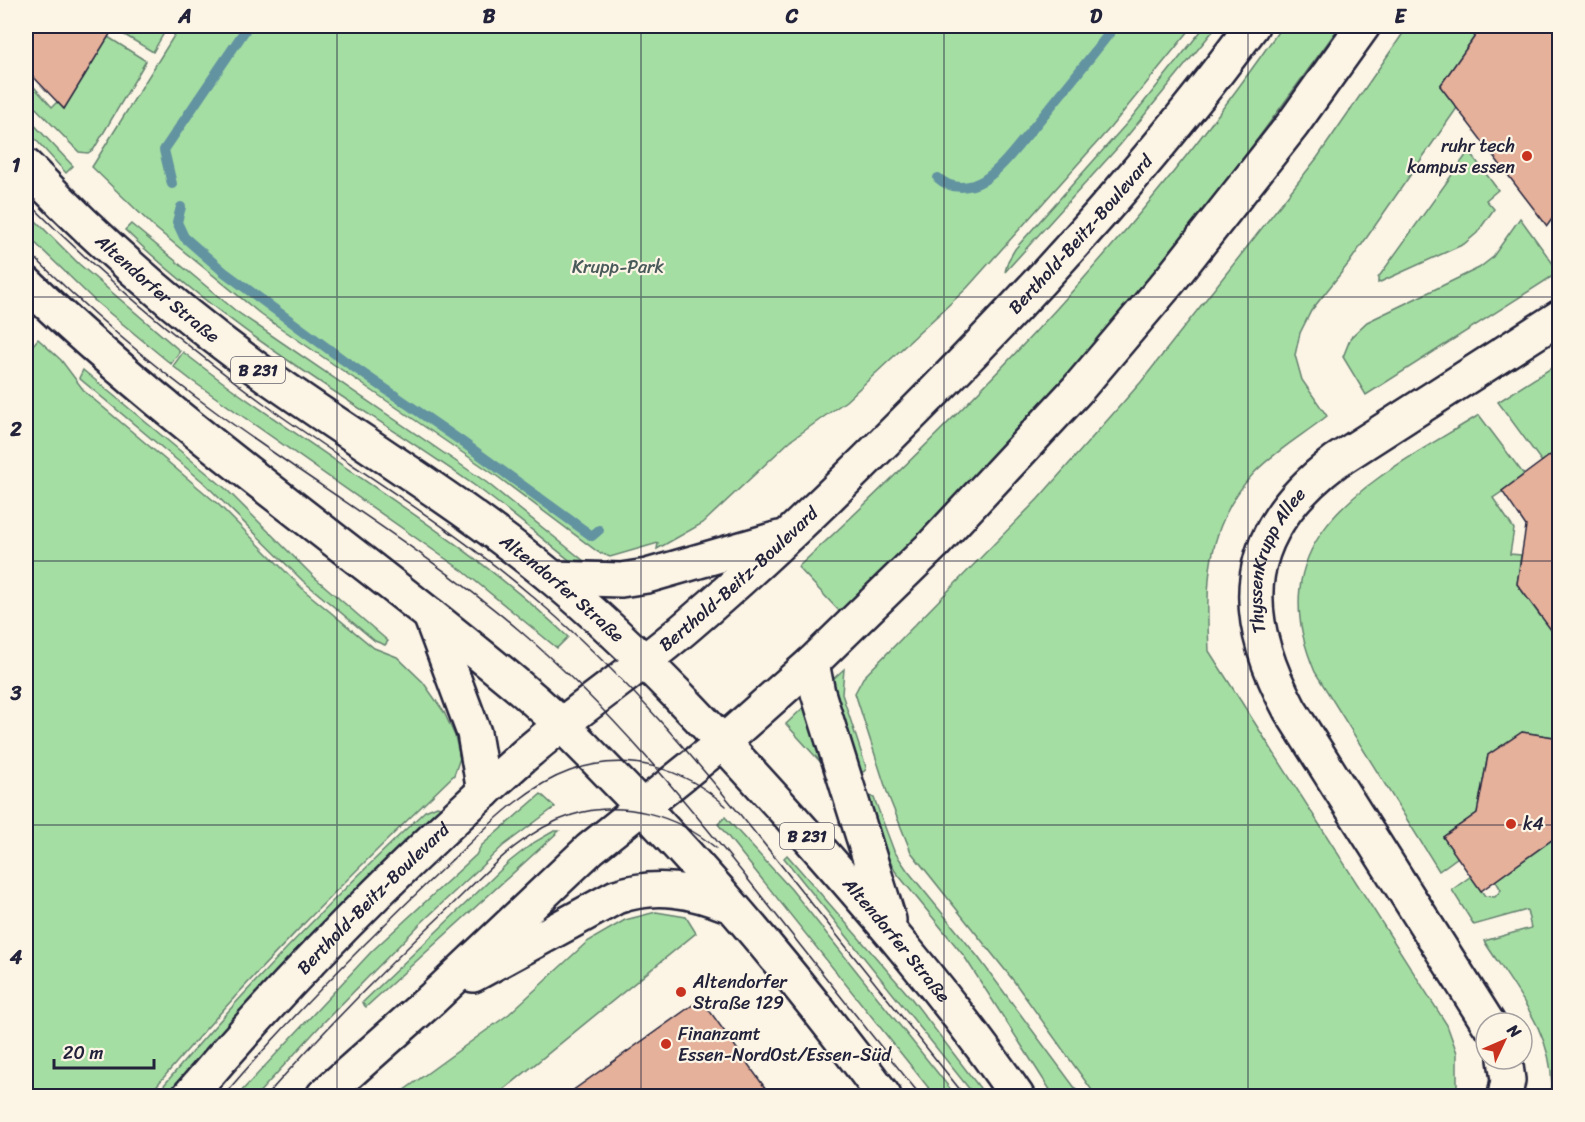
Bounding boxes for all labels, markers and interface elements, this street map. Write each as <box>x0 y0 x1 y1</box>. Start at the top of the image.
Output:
text: A <box>177 0 192 34</box>
text: B <box>483 0 496 34</box>
text: C <box>785 0 799 34</box>
text: D <box>1090 0 1103 34</box>
text: E <box>1394 0 1407 34</box>
place label: ruhr tech kampus essen <box>1407 130 1515 183</box>
street label: Berthold-Beitz-Boulevard <box>1000 146 1162 322</box>
text: 1 <box>12 148 21 183</box>
marker: ruhr tech kampus essen <box>1520 149 1534 163</box>
street label: Altendorfer Straße <box>87 225 227 352</box>
park label: Krupp-Park <box>572 251 664 283</box>
road number: B 231 <box>231 357 285 383</box>
text: 2 <box>9 412 22 447</box>
street label: ThyssenKrupp Allee <box>1240 480 1314 636</box>
street label: Berthold-Beitz-Boulevard <box>652 497 827 660</box>
street label: Altendorfer Straße <box>492 525 632 651</box>
text: 3 <box>10 676 22 711</box>
place label: k4 <box>1523 808 1544 840</box>
street label: Berthold-Beitz-Boulevard <box>289 814 458 982</box>
marker: k4 <box>1504 817 1518 831</box>
road number: B 231 <box>780 823 834 849</box>
street label: Altendorfer Straße <box>834 869 959 1010</box>
text: 4 <box>9 940 23 975</box>
place label: Altendorfer Straße 129 <box>692 966 788 1019</box>
marker: Altendorfer Straße 129 <box>674 985 688 999</box>
north arrow <box>1474 1011 1534 1071</box>
text: N <box>1499 1016 1529 1046</box>
place label: Finanzamt Essen-NordOst/Essen-Süd <box>678 1018 892 1071</box>
scale bar <box>54 1032 154 1070</box>
text: 20 m <box>63 1037 103 1069</box>
marker: Finanzamt Essen-NordOst/Essen-Süd <box>659 1037 673 1051</box>

